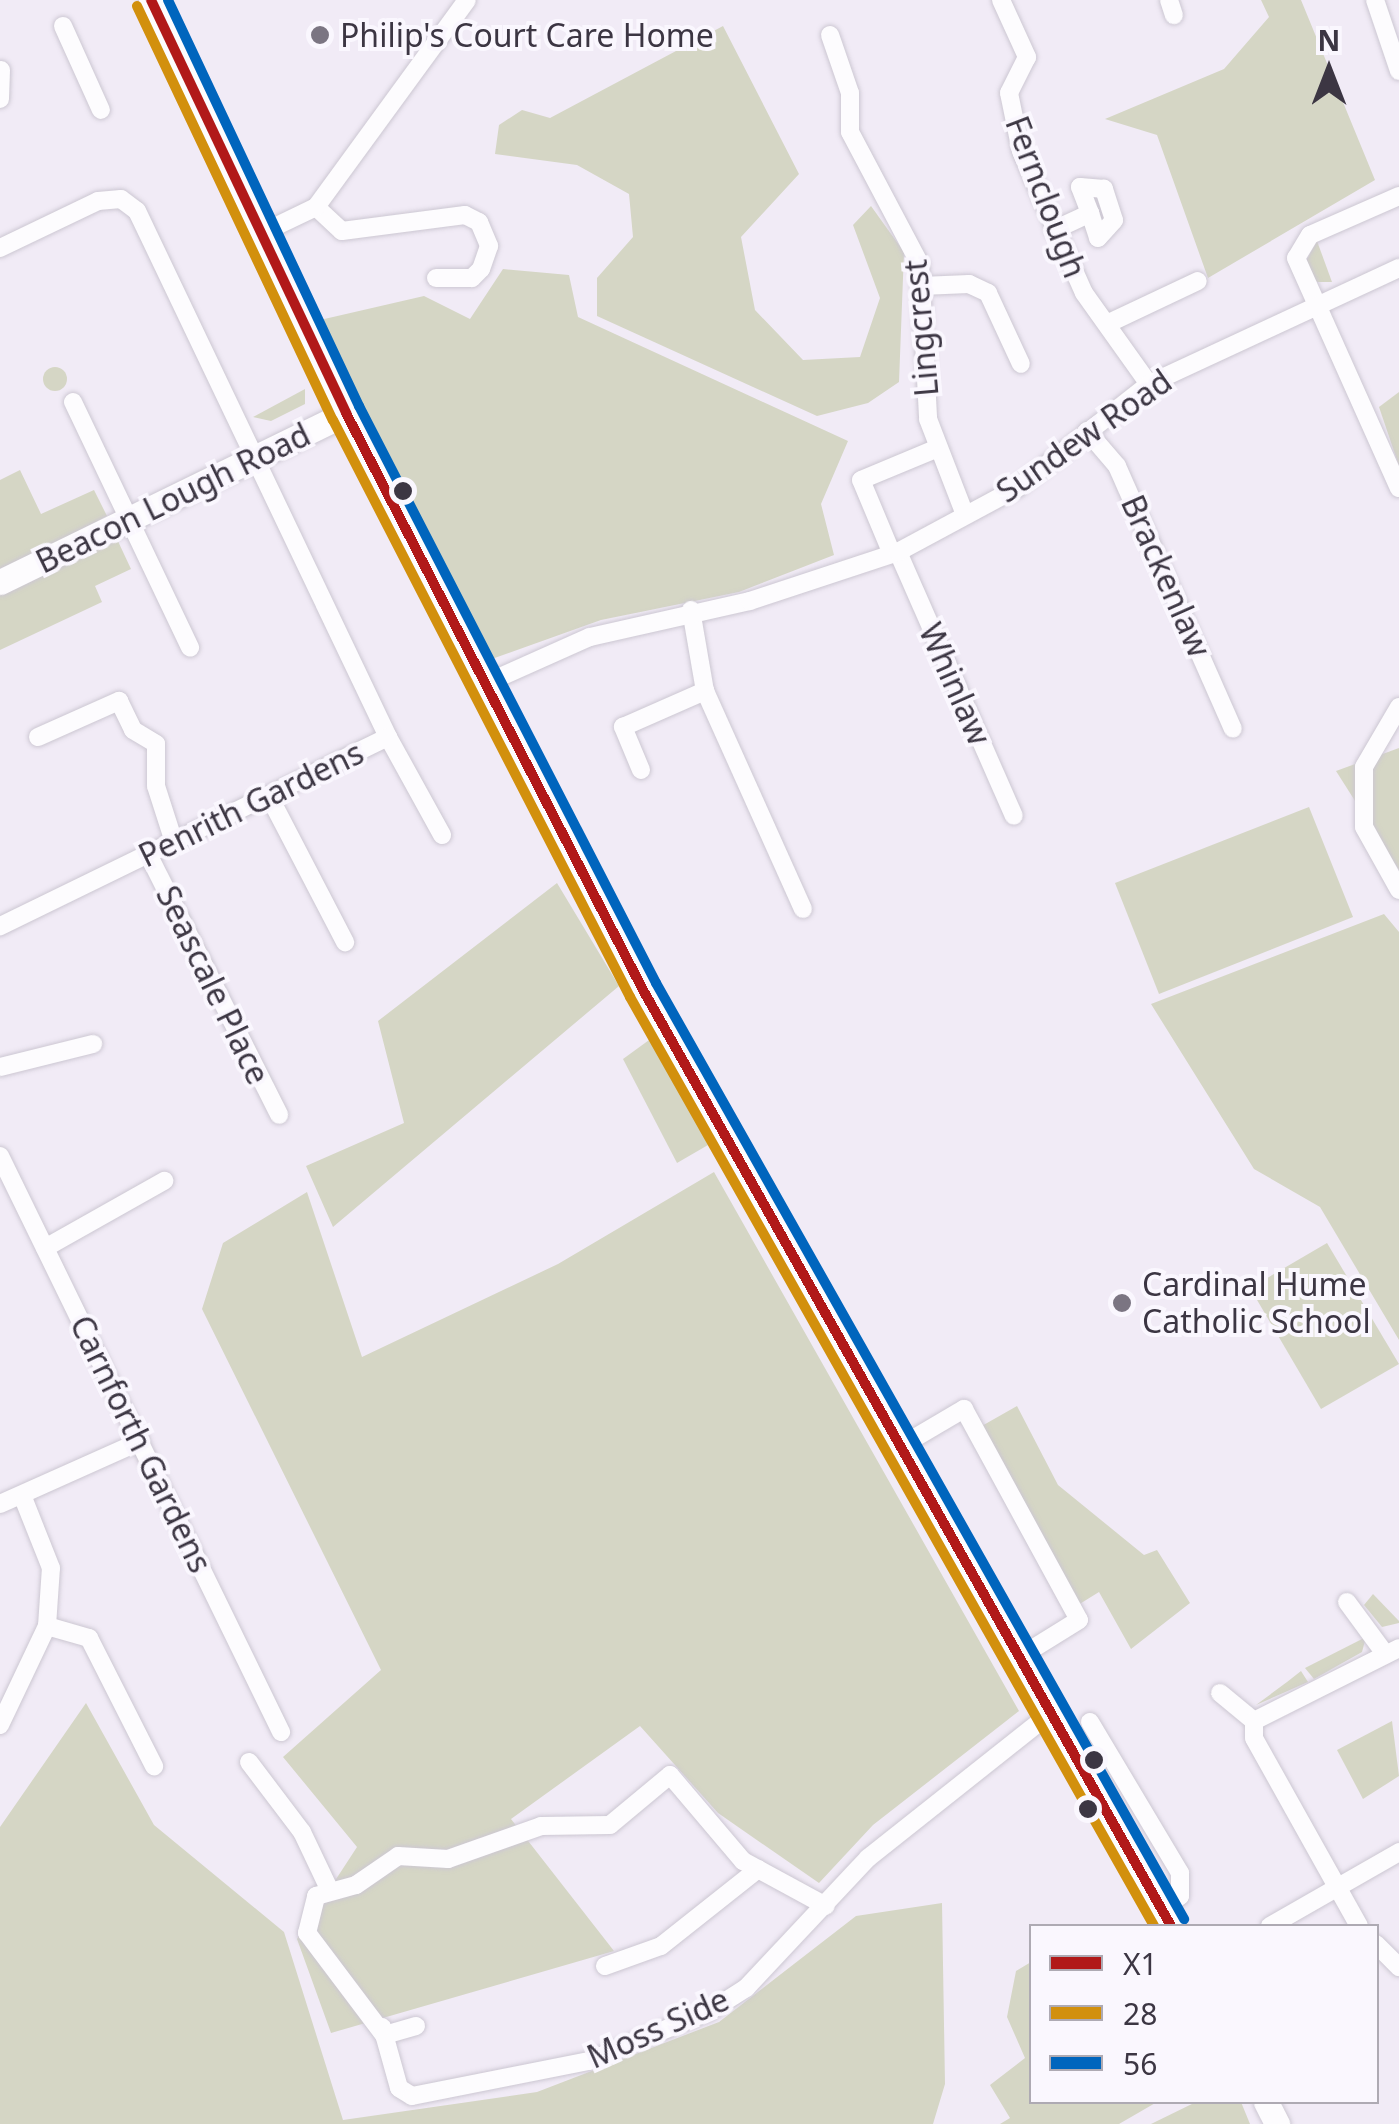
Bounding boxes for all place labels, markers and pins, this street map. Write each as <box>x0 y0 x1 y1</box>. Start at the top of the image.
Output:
place label: Philip's Court Care Home <box>340 16 714 54</box>
marker: Philip's Court Care Home <box>309 24 331 46</box>
unlabelled marker <box>393 481 413 501</box>
place label: Cardinal Hume Catholic School <box>1142 1266 1371 1341</box>
marker: Cardinal Hume Catholic School <box>1111 1292 1133 1314</box>
unlabelled marker <box>1084 1750 1104 1770</box>
unlabelled marker <box>1078 1799 1098 1819</box>

